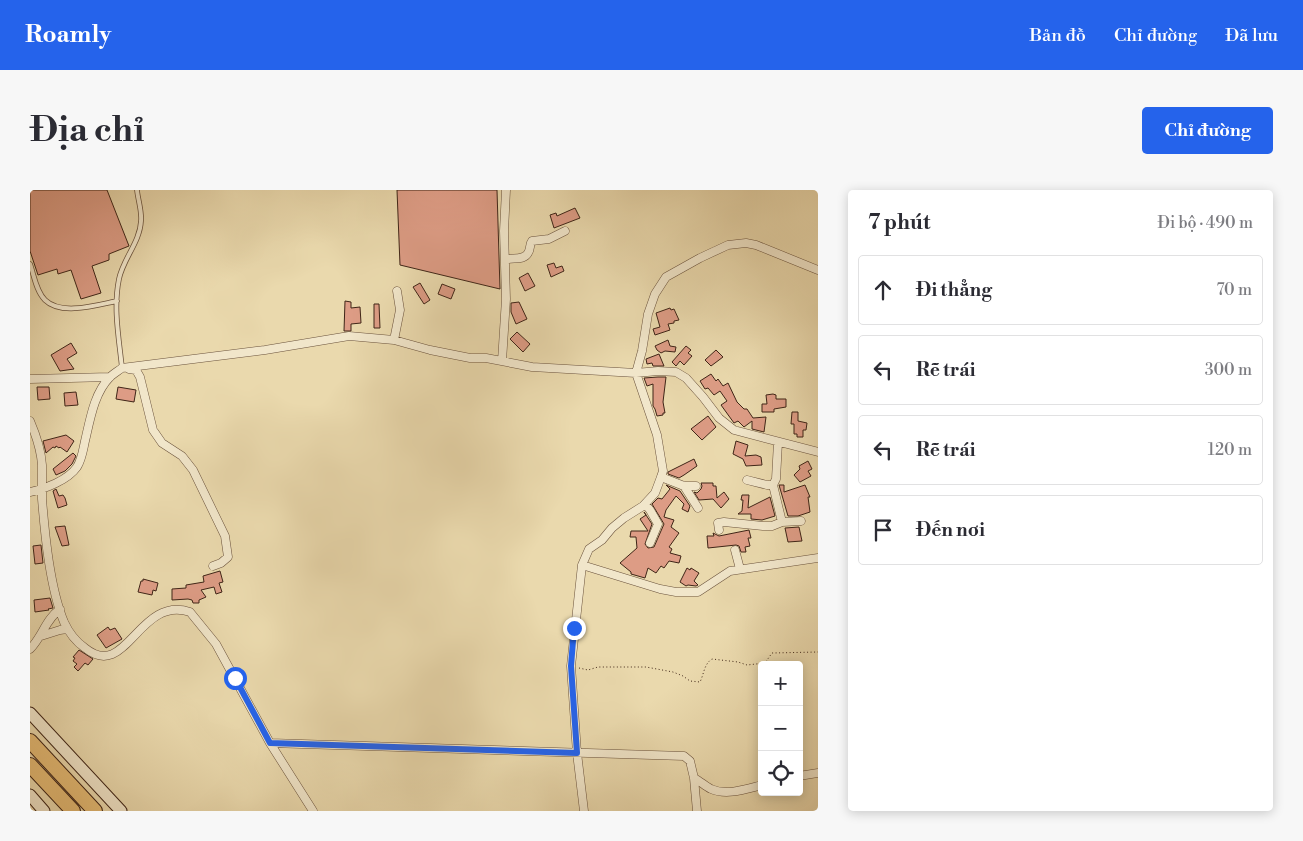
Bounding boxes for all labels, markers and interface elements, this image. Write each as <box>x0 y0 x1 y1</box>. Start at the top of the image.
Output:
text: Roamly <box>25 20 111 50</box>
text: Bản đồ <box>1029 24 1086 47</box>
text: Chỉ đường <box>1114 24 1197 47</box>
text: Đã lưu <box>1225 24 1278 47</box>
button: Chỉ đường <box>1142 107 1273 154</box>
text: Địa chỉ <box>30 109 144 152</box>
text: 7 phút <box>868 210 930 236</box>
text: Đi bộ · 490 m <box>1157 213 1253 233</box>
icon: ahead <box>869 276 897 304</box>
text: Đi thẳng <box>916 278 992 302</box>
text: 70 m <box>1216 280 1252 300</box>
icon: left <box>869 356 897 384</box>
text: Rẽ trái <box>916 358 976 382</box>
text: 300 m <box>1205 360 1252 380</box>
icon: left <box>869 436 897 464</box>
text: Rẽ trái <box>916 438 976 462</box>
text: 120 m <box>1208 440 1252 460</box>
icon: arrive <box>869 516 897 544</box>
text: Đến nơi <box>916 518 985 542</box>
route end <box>563 617 586 640</box>
map controls <box>758 661 803 796</box>
button: + <box>758 661 803 706</box>
route start <box>224 667 247 690</box>
button: − <box>758 706 803 751</box>
button: locate <box>758 751 803 796</box>

